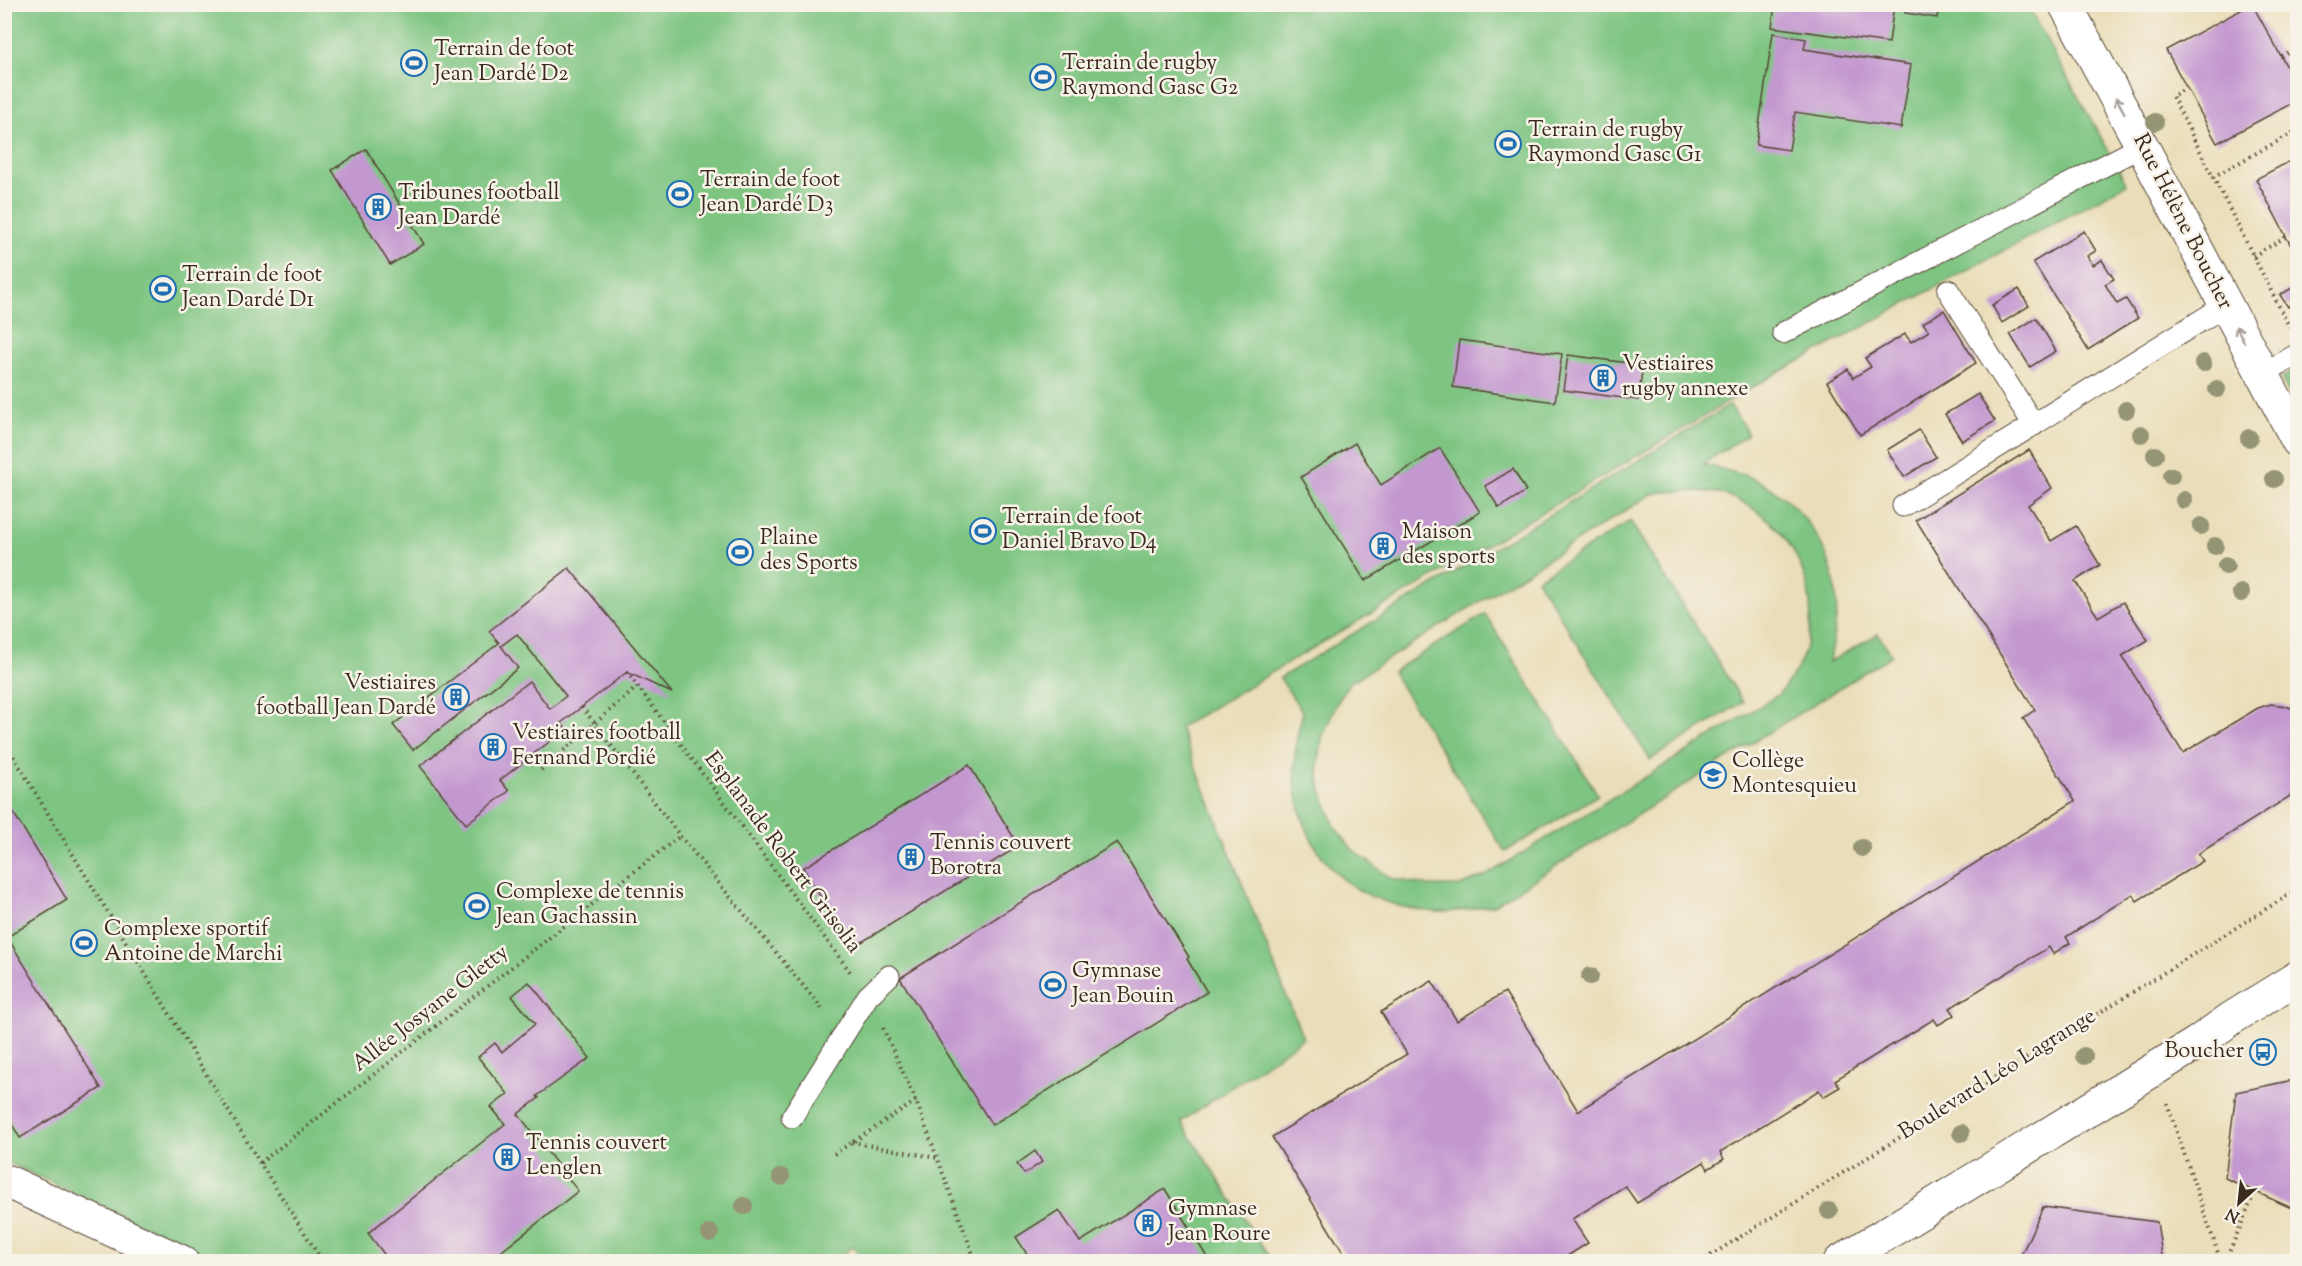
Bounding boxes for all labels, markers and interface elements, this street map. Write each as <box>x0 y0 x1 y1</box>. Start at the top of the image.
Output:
place label: Terrain de foot Jean Dardé D2 <box>433 34 575 91</box>
sports icon: Terrain de foot Jean Dardé D2 <box>399 48 429 78</box>
place label: Terrain de rugby Raymond Gasc G2 <box>1062 48 1238 105</box>
sports icon: Terrain de rugby Raymond Gasc G2 <box>1028 62 1058 92</box>
one-way arrow <box>2114 97 2126 114</box>
place label: Terrain de rugby Raymond Gasc G1 <box>1528 115 1702 172</box>
street label: Rue Hélène Boucher <box>2124 128 2240 316</box>
sports icon: Terrain de rugby Raymond Gasc G1 <box>1493 129 1523 159</box>
place label: Terrain de foot Jean Dardé D3 <box>699 165 841 222</box>
place label: Tribunes football Jean Dardé <box>397 178 560 235</box>
sports icon: Terrain de foot Jean Dardé D3 <box>665 179 695 209</box>
building icon: Tribunes football Jean Dardé <box>363 192 393 222</box>
place label: Terrain de foot Jean Dardé D1 <box>181 260 323 317</box>
sports icon: Terrain de foot Jean Dardé D1 <box>148 274 178 304</box>
one-way arrow <box>2234 326 2246 343</box>
place label: Vestiaires rugby annexe <box>1622 349 1749 406</box>
building icon: Vestiaires rugby annexe <box>1588 363 1618 393</box>
place label: Terrain de foot Daniel Bravo D4 <box>1002 502 1157 559</box>
sports icon: Terrain de foot Daniel Bravo D4 <box>968 516 998 546</box>
place label: Maison des sports <box>1402 517 1495 574</box>
place label: Plaine des Sports <box>760 523 858 580</box>
building icon: Maison des sports <box>1368 531 1398 561</box>
sports icon: Plaine des Sports <box>725 537 755 567</box>
place label: Vestiaires football Jean Dardé <box>256 668 436 725</box>
building icon: Vestiaires football Jean Dardé <box>441 682 471 712</box>
place label: Vestiaires football Fernand Pordié <box>512 718 681 775</box>
building icon: Vestiaires football Fernand Pordié <box>478 732 508 762</box>
street label: Esplanade Robert Grisolia <box>695 745 869 961</box>
place label: Collège Montesquieu <box>1732 746 1857 803</box>
school or university icon: Collège Montesquieu <box>1698 760 1728 790</box>
place label: Tennis couvert Borotra <box>930 828 1071 885</box>
building icon: Tennis couvert Borotra <box>896 842 926 872</box>
place label: Complexe de tennis Jean Gachassin <box>495 877 684 934</box>
sports icon: Complexe de tennis Jean Gachassin <box>462 891 492 921</box>
place label: Complexe sportif Antoine de Marchi <box>104 914 283 971</box>
sports icon: Complexe sportif Antoine de Marchi <box>69 928 99 958</box>
street label: Allée Josyane Gletty <box>346 938 516 1080</box>
place label: Gymnase Jean Bouin <box>1071 956 1174 1013</box>
sports icon: Gymnase Jean Bouin <box>1038 970 1068 1000</box>
street label: Boulevard Léo Lagrange <box>1893 1001 2103 1149</box>
place label: Boucher <box>2164 1036 2244 1068</box>
bus stop icon: Boucher <box>2248 1037 2278 1067</box>
place label: Tennis couvert Lenglen <box>526 1128 667 1185</box>
building icon: Tennis couvert Lenglen <box>492 1142 522 1172</box>
north arrow <box>2209 1173 2269 1233</box>
place label: Gymnase Jean Roure <box>1167 1194 1271 1251</box>
text: N <box>2222 1201 2244 1227</box>
building icon: Gymnase Jean Roure <box>1133 1208 1163 1238</box>

